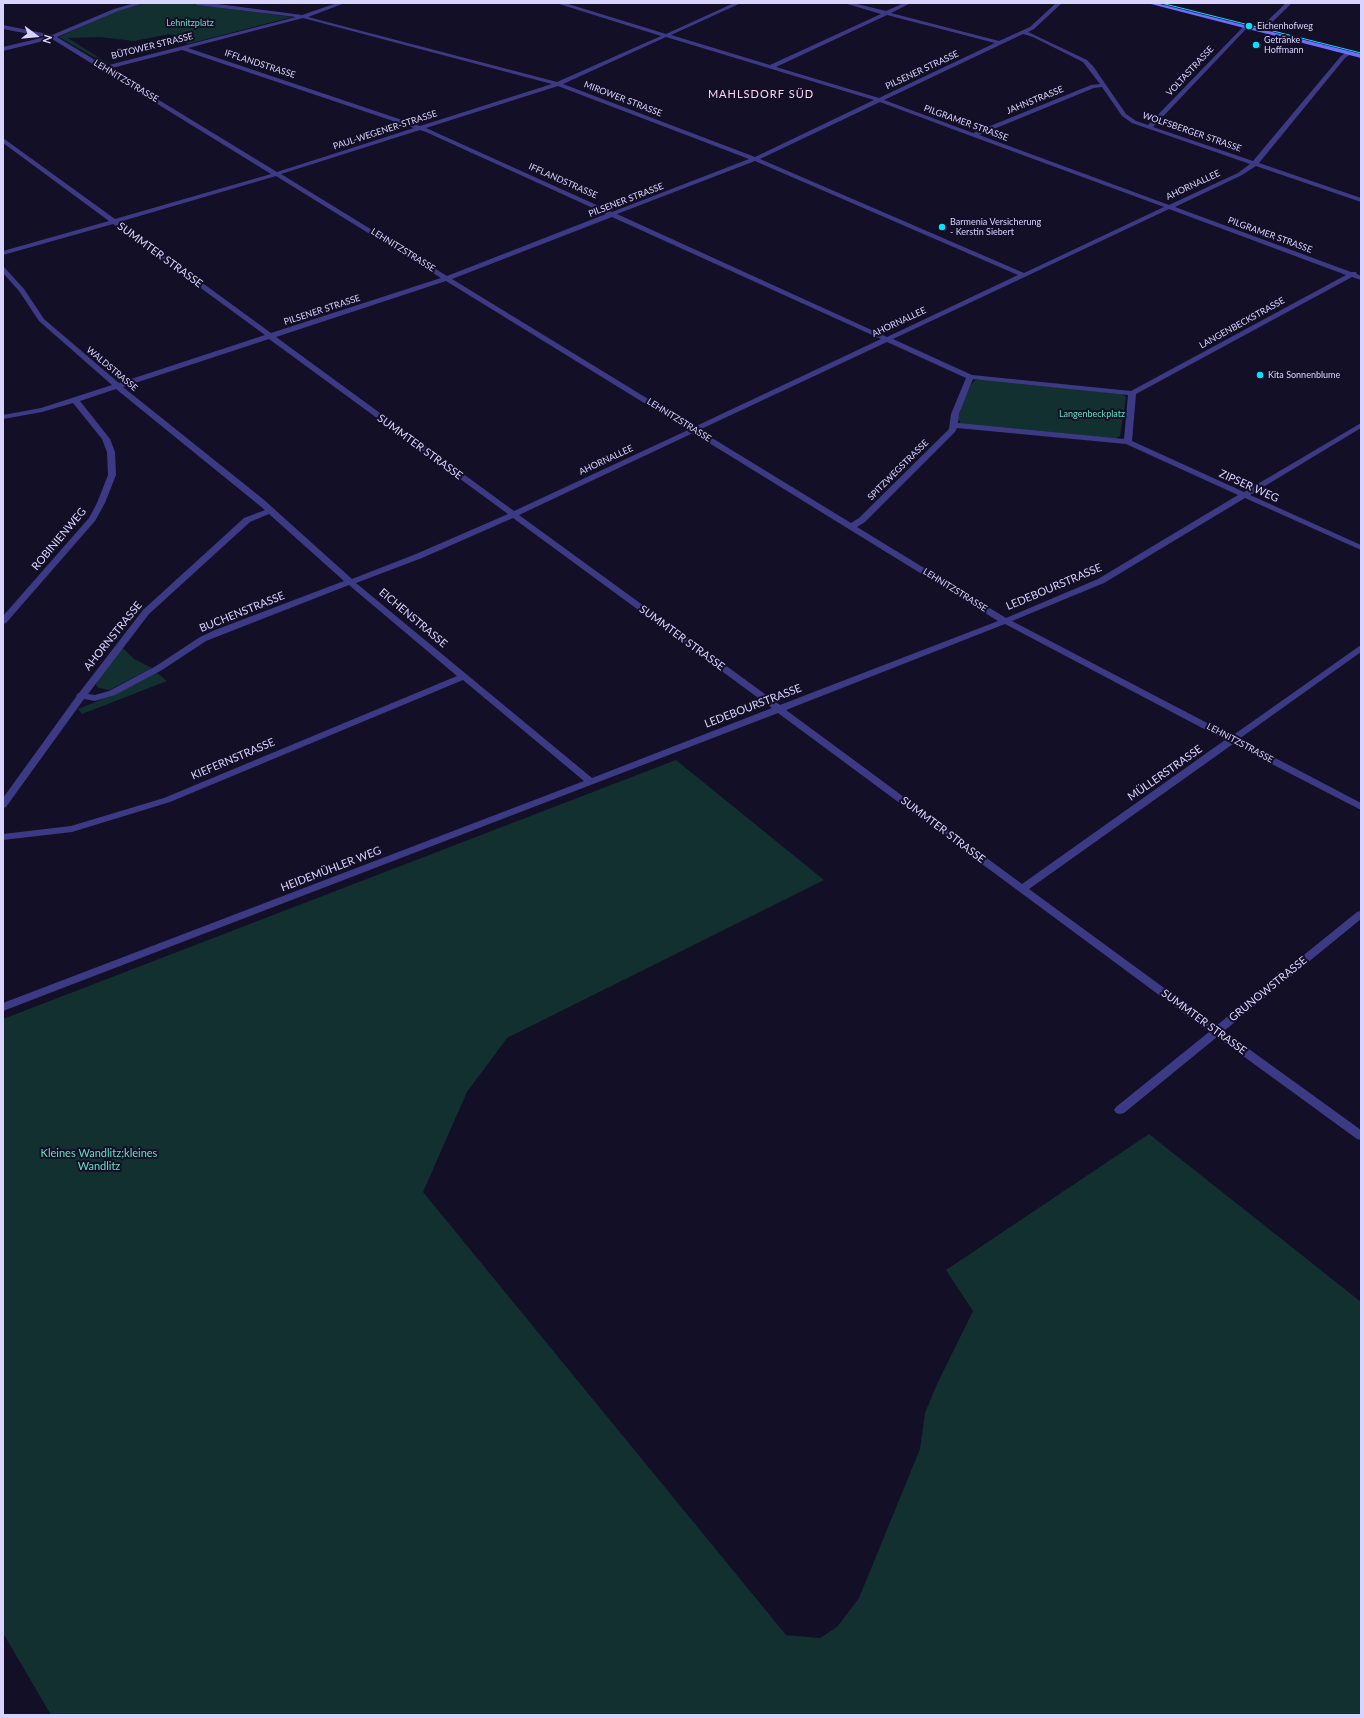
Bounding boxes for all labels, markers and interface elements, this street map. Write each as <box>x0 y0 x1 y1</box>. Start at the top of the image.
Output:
north arrow <box>16 16 56 56</box>
park label: Lehnitzplatz <box>166 18 214 28</box>
marker: Eichenhofweg <box>1244 21 1254 31</box>
place label: Eichenhofweg <box>1257 21 1313 31</box>
street label: BÜTOWER STRASSE <box>110 31 194 61</box>
text: N <box>41 34 55 45</box>
place label: Getränke Hoffmann <box>1264 35 1304 56</box>
marker: Getränke Hoffmann <box>1251 40 1261 50</box>
street label: VOLTASTRASSE <box>1164 44 1216 98</box>
street label: IFFLANDSTRASSE <box>223 47 297 81</box>
street label: PILSENER STRASSE <box>884 48 960 92</box>
street label: LEHNITZSTRASSE <box>92 57 160 105</box>
street label: MIROWER STRASSE <box>582 79 664 119</box>
street label: JAHNSTRASSE <box>1005 84 1065 116</box>
district label: MAHLSDORF SÜD <box>708 87 814 101</box>
street label: PILGRAMER STRASSE <box>922 103 1010 143</box>
street label: PAUL-WEGENER-STRASSE <box>332 108 438 152</box>
street label: WOLFSBERGER STRASSE <box>1141 110 1243 154</box>
street label: IFFLANDSTRASSE <box>527 161 599 201</box>
street label: AHORNALLEE <box>1164 168 1222 202</box>
street label: PILSENER STRASSE <box>587 181 665 219</box>
street label: PILGRAMER STRASSE <box>1226 215 1314 255</box>
place label: Barmenia Versicherung - Kerstin Siebert <box>950 217 1041 238</box>
street label: SUMMTER STRASSE <box>115 220 205 290</box>
marker: Barmenia Versicherung - Kerstin Siebert <box>937 222 947 232</box>
street label: LEHNITZSTRASSE <box>369 226 437 274</box>
street label: PILSENER STRASSE <box>283 293 361 327</box>
street label: LANGENBECKSTRASSE <box>1197 295 1287 351</box>
street label: AHORNALLEE <box>870 305 928 339</box>
street label: WALDSTRASSE <box>84 344 140 394</box>
marker: Kita Sonnenblume <box>1255 370 1265 380</box>
place label: Kita Sonnenblume <box>1268 370 1340 380</box>
street label: LEHNITZSTRASSE <box>645 396 713 444</box>
park label: Langenbeckplatz <box>1059 409 1125 419</box>
street label: SUMMTER STRASSE <box>375 412 465 482</box>
street label: SPITZWEGSTRASSE <box>865 437 931 503</box>
street label: AHORNALLEE <box>577 443 635 477</box>
street label: ZIPSER WEG <box>1217 467 1281 505</box>
street label: ROBINIENWEG <box>29 505 89 573</box>
street label: LEDEBOURSTRASSE <box>1004 561 1104 613</box>
street label: LEHNITZSTRASSE <box>921 566 989 614</box>
street label: EICHENSTRASSE <box>376 586 450 650</box>
street label: BUCHENSTRASSE <box>197 589 287 635</box>
street label: AHORNSTRASSE <box>81 599 145 673</box>
street label: SUMMTER STRASSE <box>637 603 727 673</box>
street label: LEDEBOURSTRASSE <box>703 681 803 731</box>
street label: LEHNITZSTRASSE <box>1205 721 1275 765</box>
street label: KIEFERNSTRASSE <box>189 735 277 783</box>
street label: MÜLLERSTRASSE <box>1125 742 1205 804</box>
street label: SUMMTER STRASSE <box>898 794 988 866</box>
street label: HEIDEMÜHLER WEG <box>279 844 383 894</box>
street label: GRUNOWSTRASSE <box>1226 954 1310 1024</box>
street label: SUMMTER STRASSE <box>1159 987 1249 1057</box>
park label: Kleines Wandlitz;kleines Wandlitz <box>41 1146 157 1172</box>

